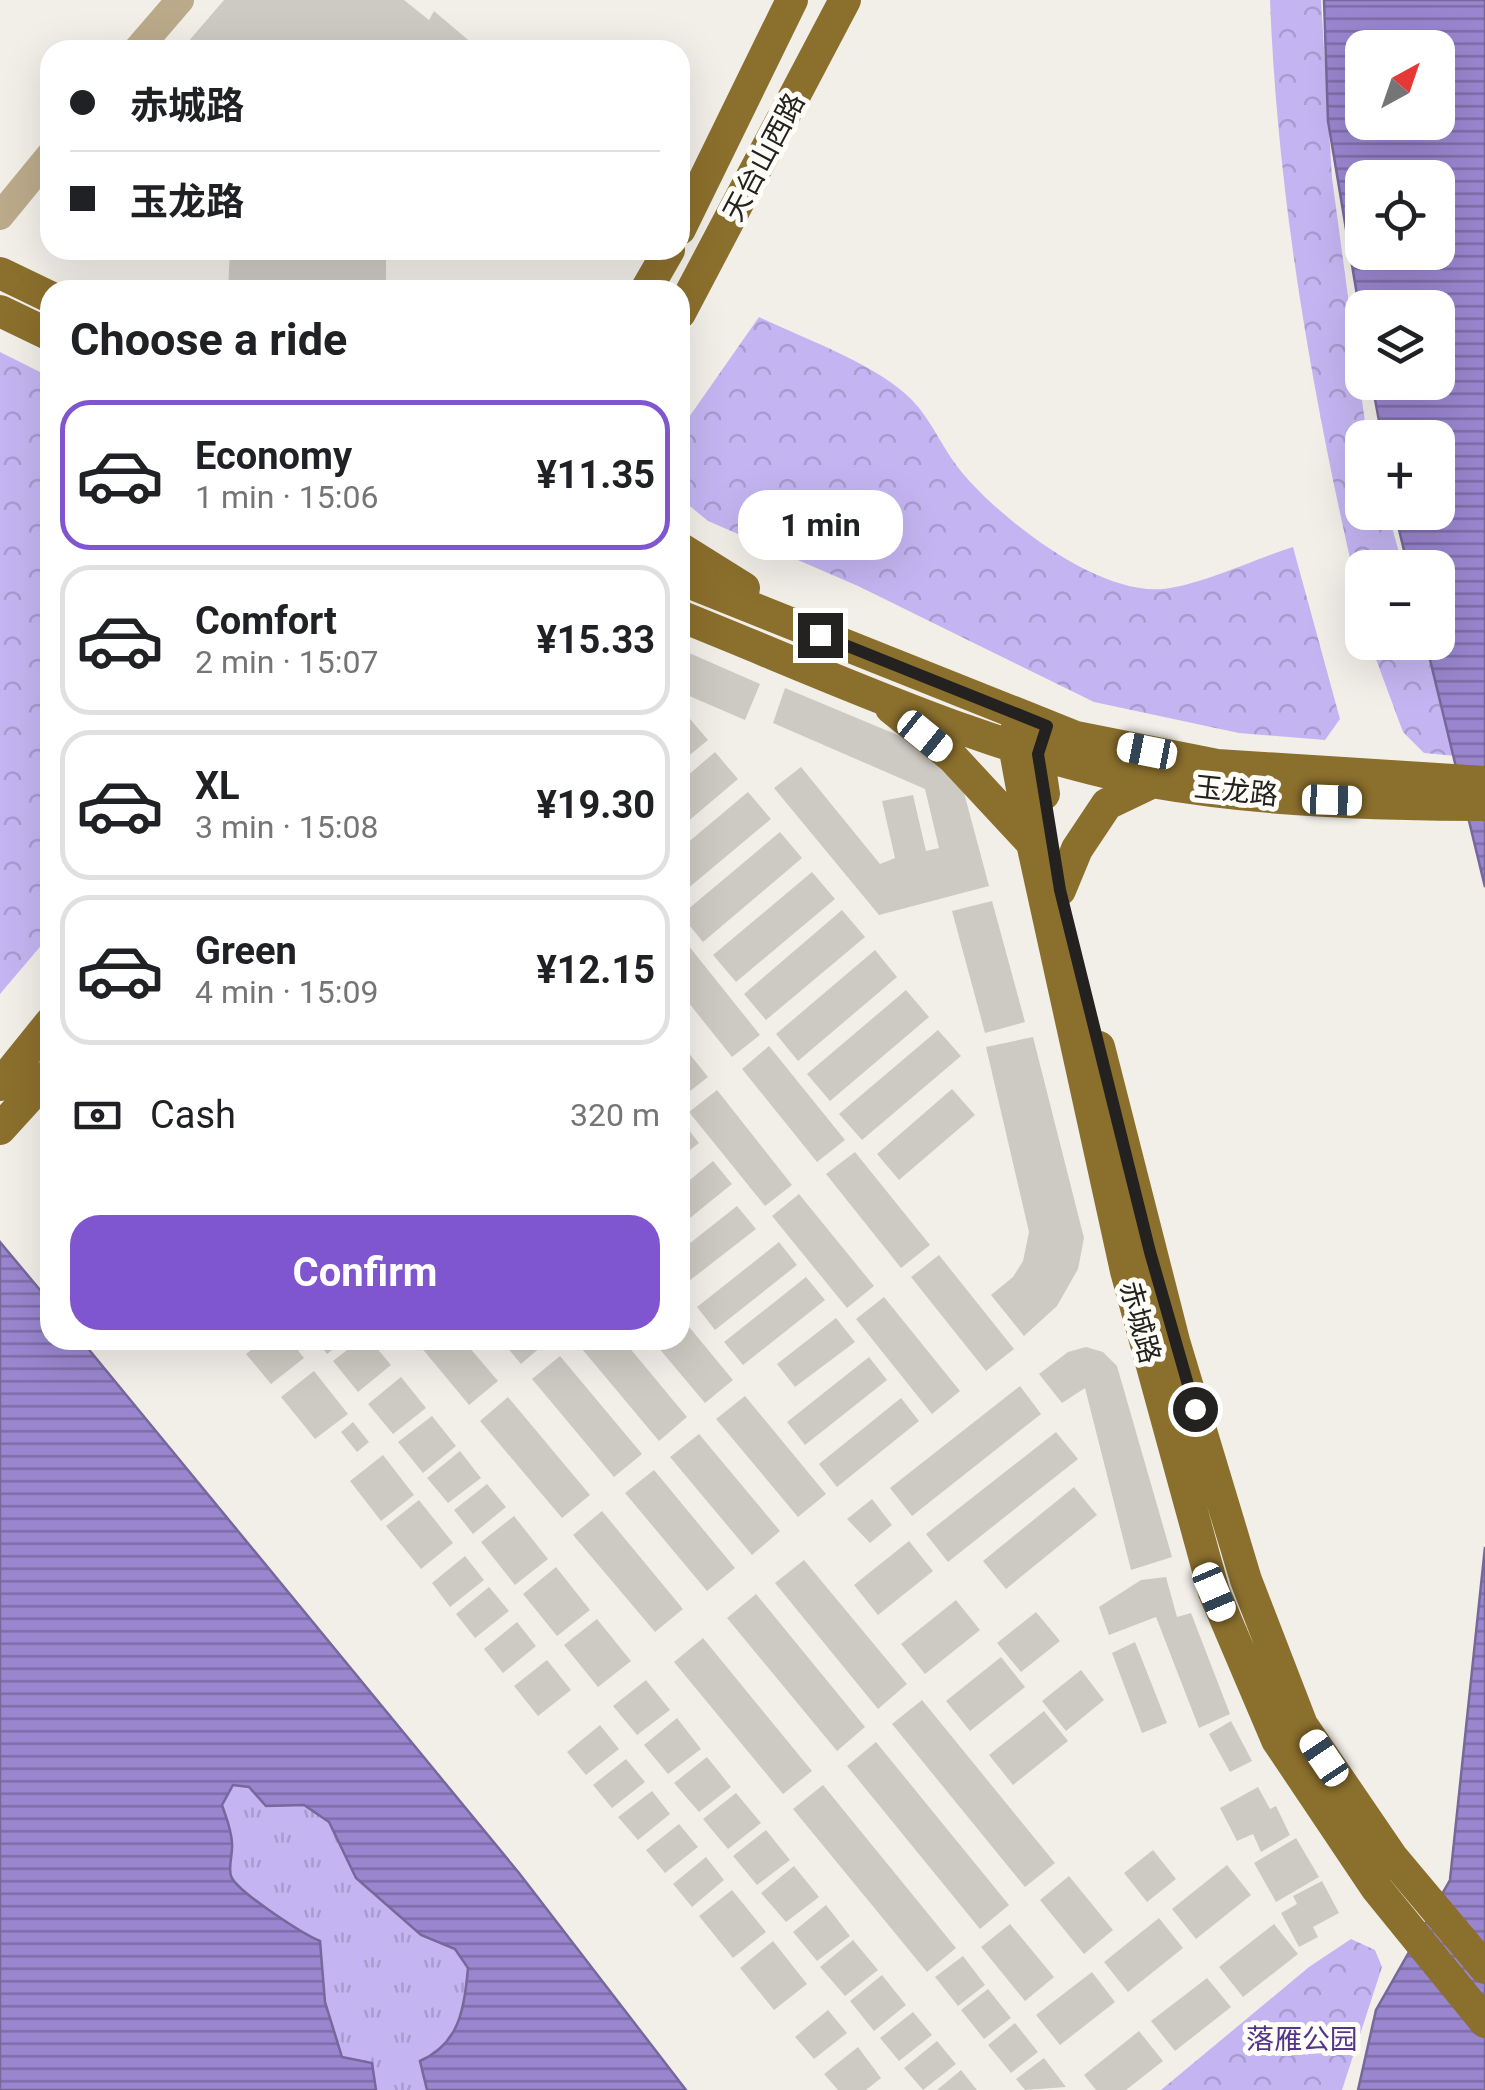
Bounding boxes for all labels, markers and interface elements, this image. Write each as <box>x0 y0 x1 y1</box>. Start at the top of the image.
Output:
north arrow <box>1345 30 1455 140</box>
map controls <box>1345 30 1455 660</box>
text: 赤城路 <box>130 84 244 128</box>
street label: 天台山西路 <box>717 87 811 227</box>
button: locate <box>1345 160 1455 270</box>
text: 玉龙路 <box>130 180 244 224</box>
button: layers <box>1345 290 1455 400</box>
text: Choose a ride <box>70 313 347 366</box>
button: + <box>1345 420 1455 530</box>
icon: car <box>75 430 165 520</box>
text: Economy <box>195 434 352 478</box>
text: ¥11.35 <box>536 453 655 497</box>
text: 1 min · 15:06 <box>195 478 378 516</box>
callout: 1 min <box>738 490 902 560</box>
text: 1 min <box>780 506 861 544</box>
button: − <box>1345 550 1455 660</box>
icon: car <box>75 595 165 685</box>
text: Comfort <box>195 599 337 643</box>
route end <box>798 613 843 658</box>
text: ¥15.33 <box>536 618 655 662</box>
text: 2 min · 15:07 <box>195 643 378 681</box>
car <box>892 705 958 767</box>
car <box>1115 731 1179 771</box>
icon: car <box>75 760 165 850</box>
text: XL <box>195 764 240 808</box>
street label: 玉龙路 <box>1192 770 1280 812</box>
text: ¥19.30 <box>536 783 655 827</box>
car <box>1301 784 1363 816</box>
text: 3 min · 15:08 <box>195 808 378 846</box>
icon: car <box>75 925 165 1015</box>
text: Green <box>195 929 297 973</box>
text: ¥12.15 <box>536 948 655 992</box>
text: 4 min · 15:09 <box>195 973 378 1011</box>
icon: cash <box>70 1088 125 1143</box>
text: Cash <box>150 1093 236 1137</box>
text: 320 m <box>570 1096 660 1134</box>
button: Confirm <box>70 1215 660 1330</box>
street label: 赤城路 <box>1113 1277 1167 1367</box>
route start <box>1173 1387 1218 1432</box>
car <box>1188 1559 1240 1625</box>
car <box>1295 1725 1353 1791</box>
park label: 落雁公园 <box>1246 2023 1358 2056</box>

